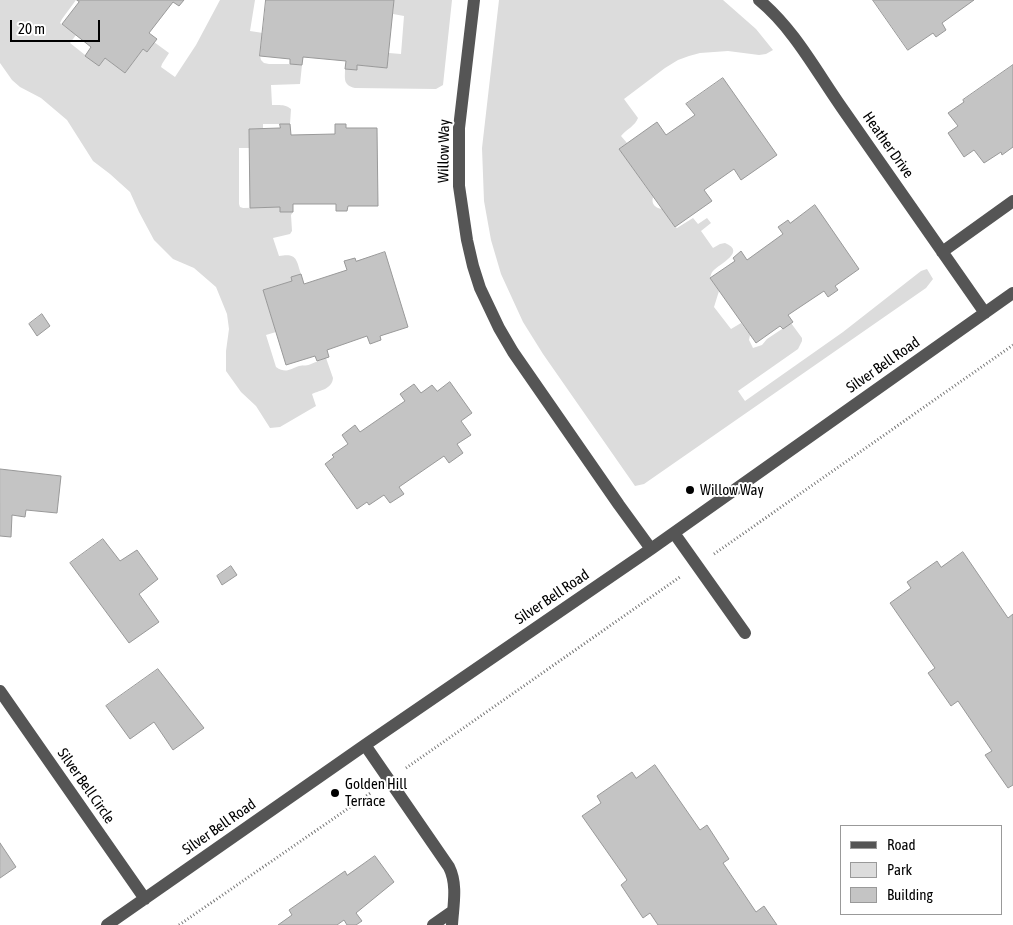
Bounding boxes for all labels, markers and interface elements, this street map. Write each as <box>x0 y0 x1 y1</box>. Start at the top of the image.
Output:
scale bar <box>12 10 102 42</box>
text: 20 m <box>18 20 45 37</box>
street label: Heather Drive <box>859 109 917 181</box>
street label: Willow Way <box>434 119 454 183</box>
street label: Silver Bell Road <box>843 333 923 397</box>
place label: Willow Way <box>700 481 764 499</box>
marker: Willow Way <box>684 484 696 496</box>
street label: Silver Bell Road <box>512 566 592 628</box>
street label: Silver Bell Circle <box>53 745 119 827</box>
place label: Golden Hill Terrace <box>345 775 407 810</box>
marker: Golden Hill Terrace <box>329 787 341 799</box>
street label: Silver Bell Road <box>179 795 259 859</box>
legend <box>840 825 1003 915</box>
text: Road <box>887 836 916 853</box>
text: Park <box>887 861 912 878</box>
text: Building <box>887 886 933 903</box>

